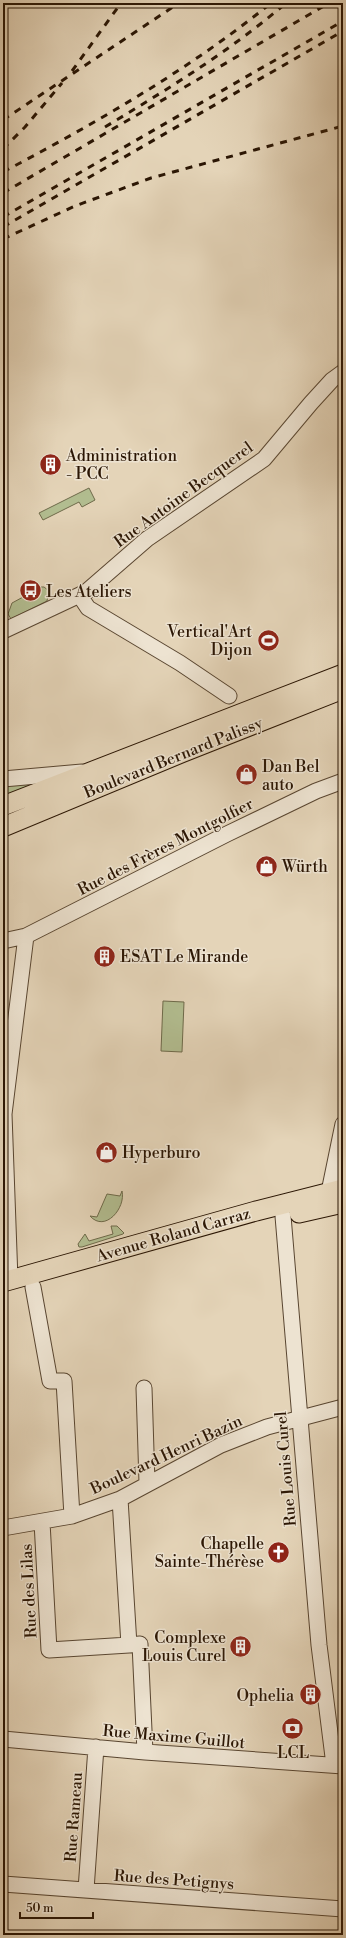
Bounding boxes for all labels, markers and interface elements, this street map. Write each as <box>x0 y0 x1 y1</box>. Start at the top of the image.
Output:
street label: Rue Antoine Becquerel <box>110 438 257 552</box>
place label: Administration - PCC <box>65 446 178 484</box>
building icon: Administration - PCC <box>37 451 63 477</box>
bus stop icon: Les Ateliers <box>17 578 43 604</box>
place label: Les Ateliers <box>46 582 132 602</box>
place label: Vertical'Art Dijon <box>166 622 252 660</box>
sports icon: Vertical'Art Dijon <box>255 627 281 653</box>
street label: Boulevard Bernard Palissy <box>80 713 266 803</box>
place label: Dan Bel auto <box>262 757 320 795</box>
shop icon: Dan Bel auto <box>233 762 259 788</box>
street label: Rue des Frères Montgolfier <box>74 794 257 900</box>
shop icon: Würth <box>254 853 280 879</box>
place label: Würth <box>281 857 328 877</box>
building icon: ESAT Le Mirande <box>92 943 118 969</box>
place label: ESAT Le Mirande <box>120 947 248 967</box>
shop icon: Hyperburo <box>93 1139 119 1165</box>
place label: Hyperburo <box>122 1143 200 1163</box>
street label: Avenue Roland Carraz <box>93 1203 253 1267</box>
street label: Rue Louis Curel <box>271 1410 301 1527</box>
street label: Boulevard Henri Bazin <box>86 1411 246 1499</box>
place label: Chapelle Sainte-Thérèse <box>155 1534 264 1572</box>
church icon: Chapelle Sainte-Thérèse <box>266 1539 292 1565</box>
street label: Rue des Lilas <box>17 1543 41 1639</box>
place label: Complexe Louis Curel <box>142 1628 226 1666</box>
building icon: Complexe Louis Curel <box>228 1633 254 1659</box>
building icon: Ophelia <box>297 1682 323 1708</box>
place label: Ophelia <box>237 1686 295 1706</box>
bank icon: LCL <box>280 1716 306 1742</box>
street label: Rue Maxime Guillot <box>102 1721 246 1753</box>
place label: LCL <box>277 1743 309 1763</box>
street label: Rue Rameau <box>61 1771 87 1863</box>
street label: Rue des Petignys <box>113 1866 235 1894</box>
scale bar <box>20 1894 93 1920</box>
text: 50 m <box>26 1901 54 1916</box>

